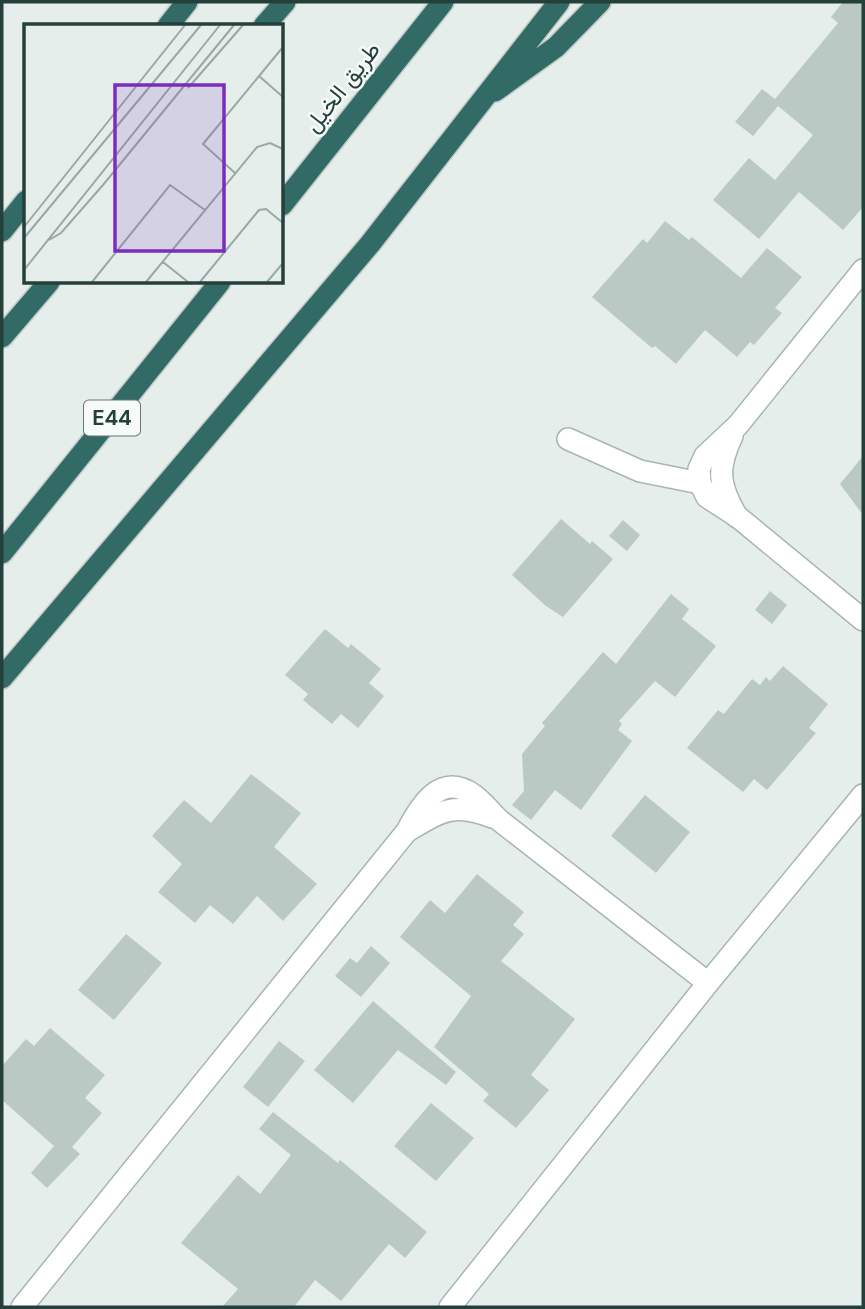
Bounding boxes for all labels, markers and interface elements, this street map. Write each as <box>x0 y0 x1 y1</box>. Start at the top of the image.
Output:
inset map <box>24 24 284 284</box>
street label: طريق الخيل <box>297 36 387 138</box>
road number: E44 <box>84 400 140 436</box>

